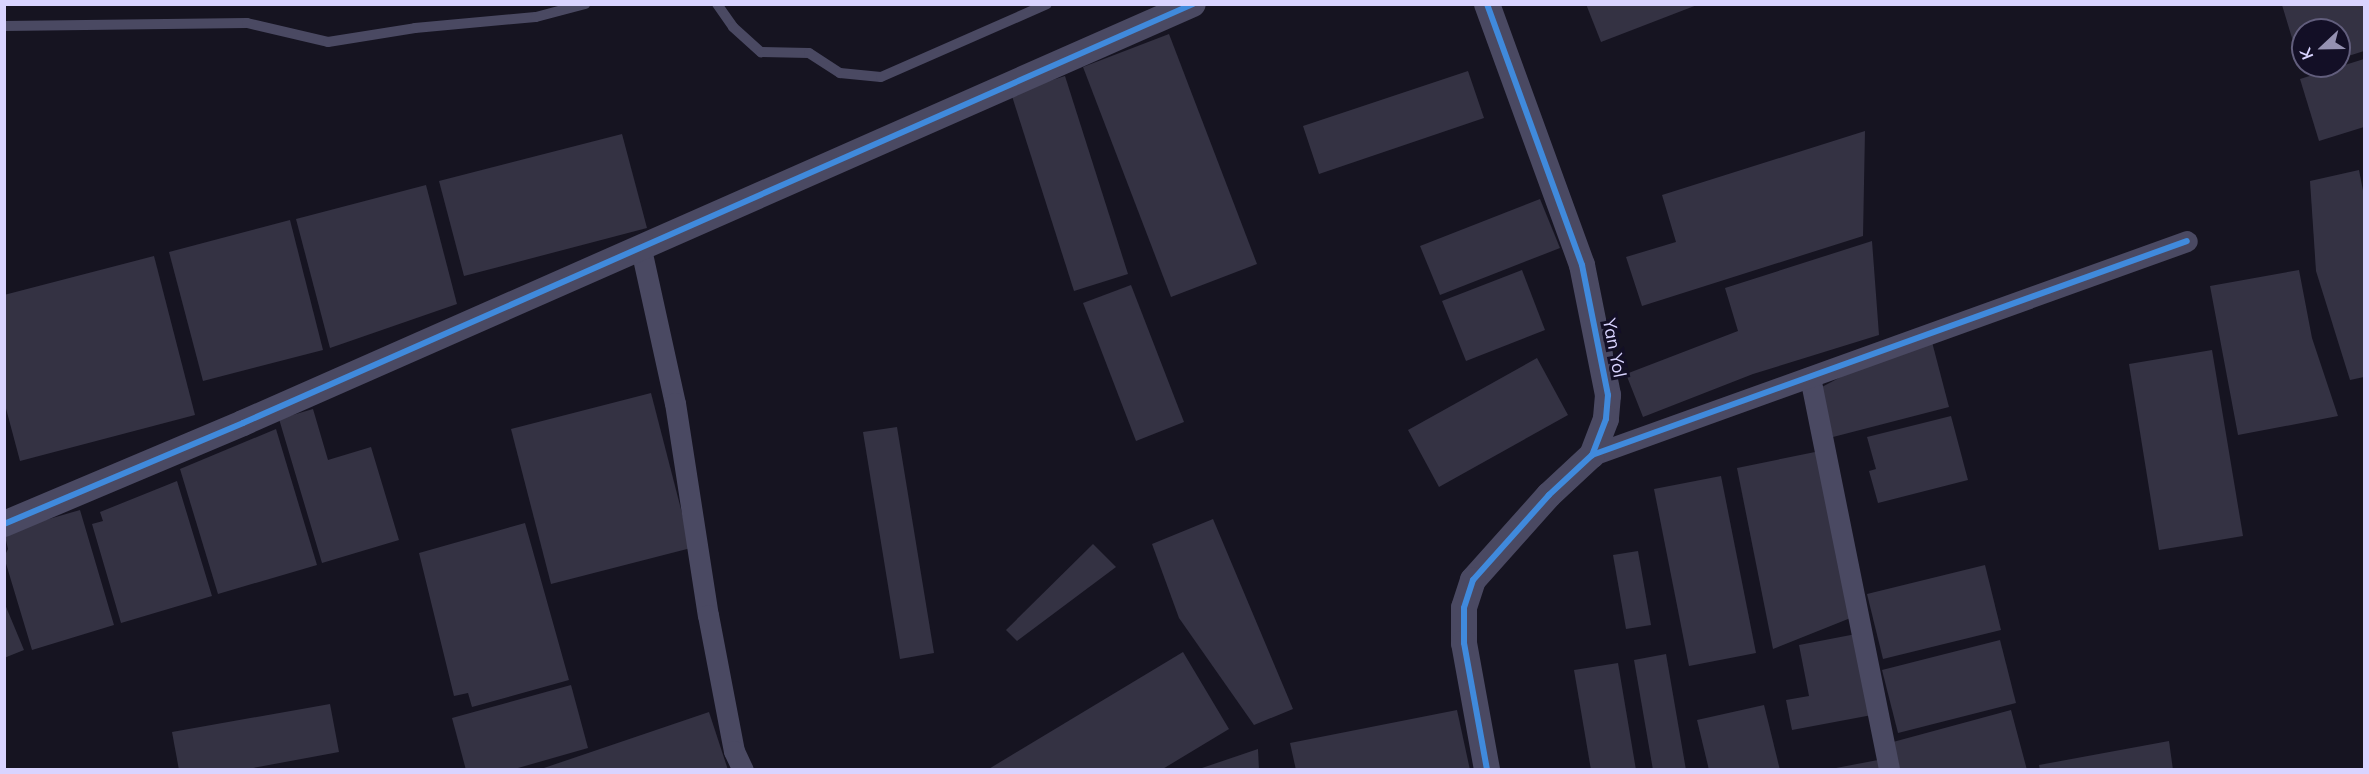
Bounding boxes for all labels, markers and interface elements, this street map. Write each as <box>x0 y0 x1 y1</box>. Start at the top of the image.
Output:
north arrow <box>2291 18 2351 78</box>
text: K <box>2295 45 2317 63</box>
street label: Yan Yol <box>1598 317 1630 379</box>

